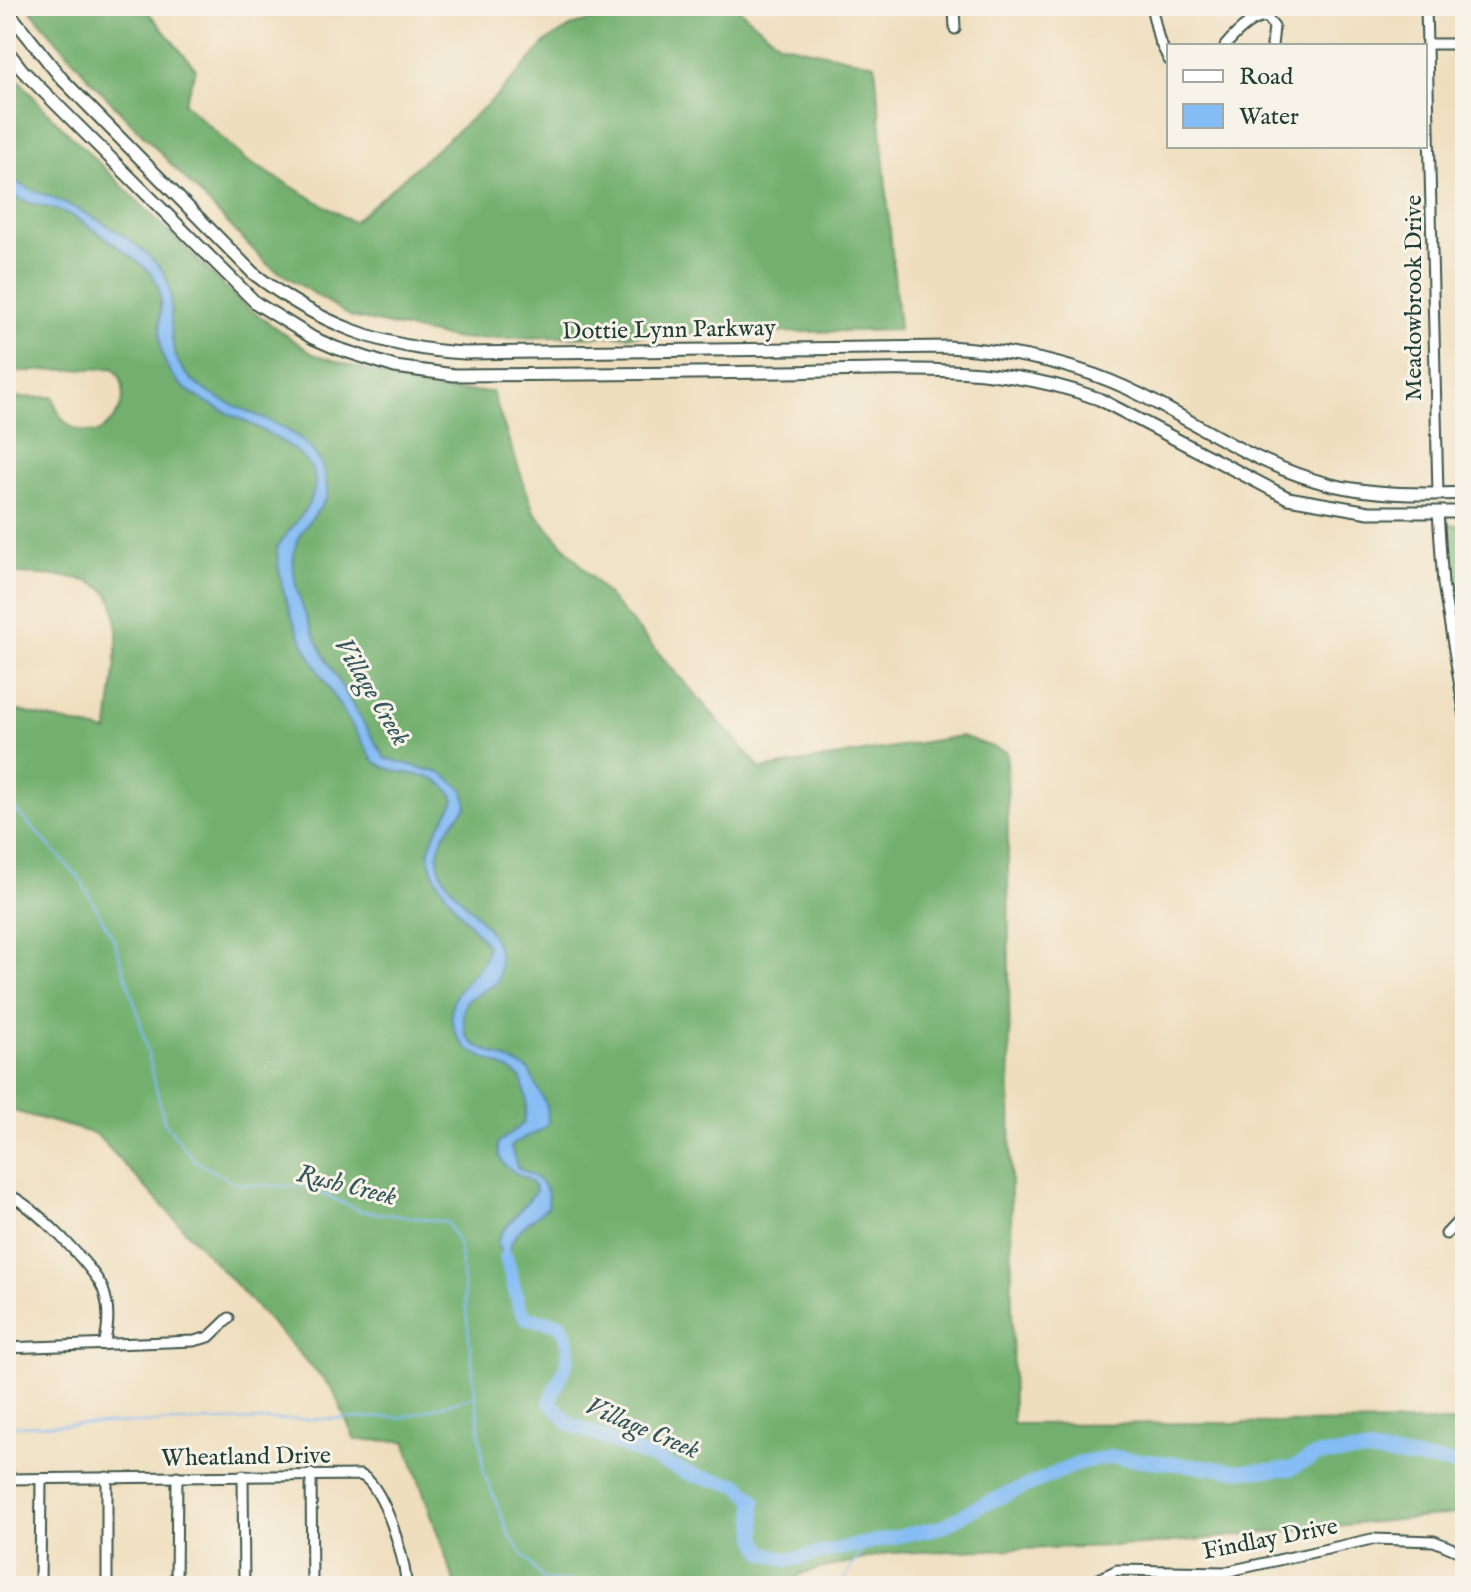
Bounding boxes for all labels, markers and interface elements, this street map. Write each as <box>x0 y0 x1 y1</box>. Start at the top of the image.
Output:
legend <box>1167 44 1427 148</box>
text: Road <box>1239 62 1293 93</box>
text: Water <box>1239 102 1299 133</box>
street label: Meadowbrook Drive <box>1399 195 1430 401</box>
street label: Dottie Lynn Parkway <box>562 313 776 348</box>
water label: Village Creek <box>326 631 417 753</box>
water label: Rush Creek <box>293 1157 401 1214</box>
water label: Village Creek <box>580 1390 705 1468</box>
street label: Wheatland Drive <box>161 1441 331 1474</box>
street label: Findlay Drive <box>1200 1511 1340 1568</box>

